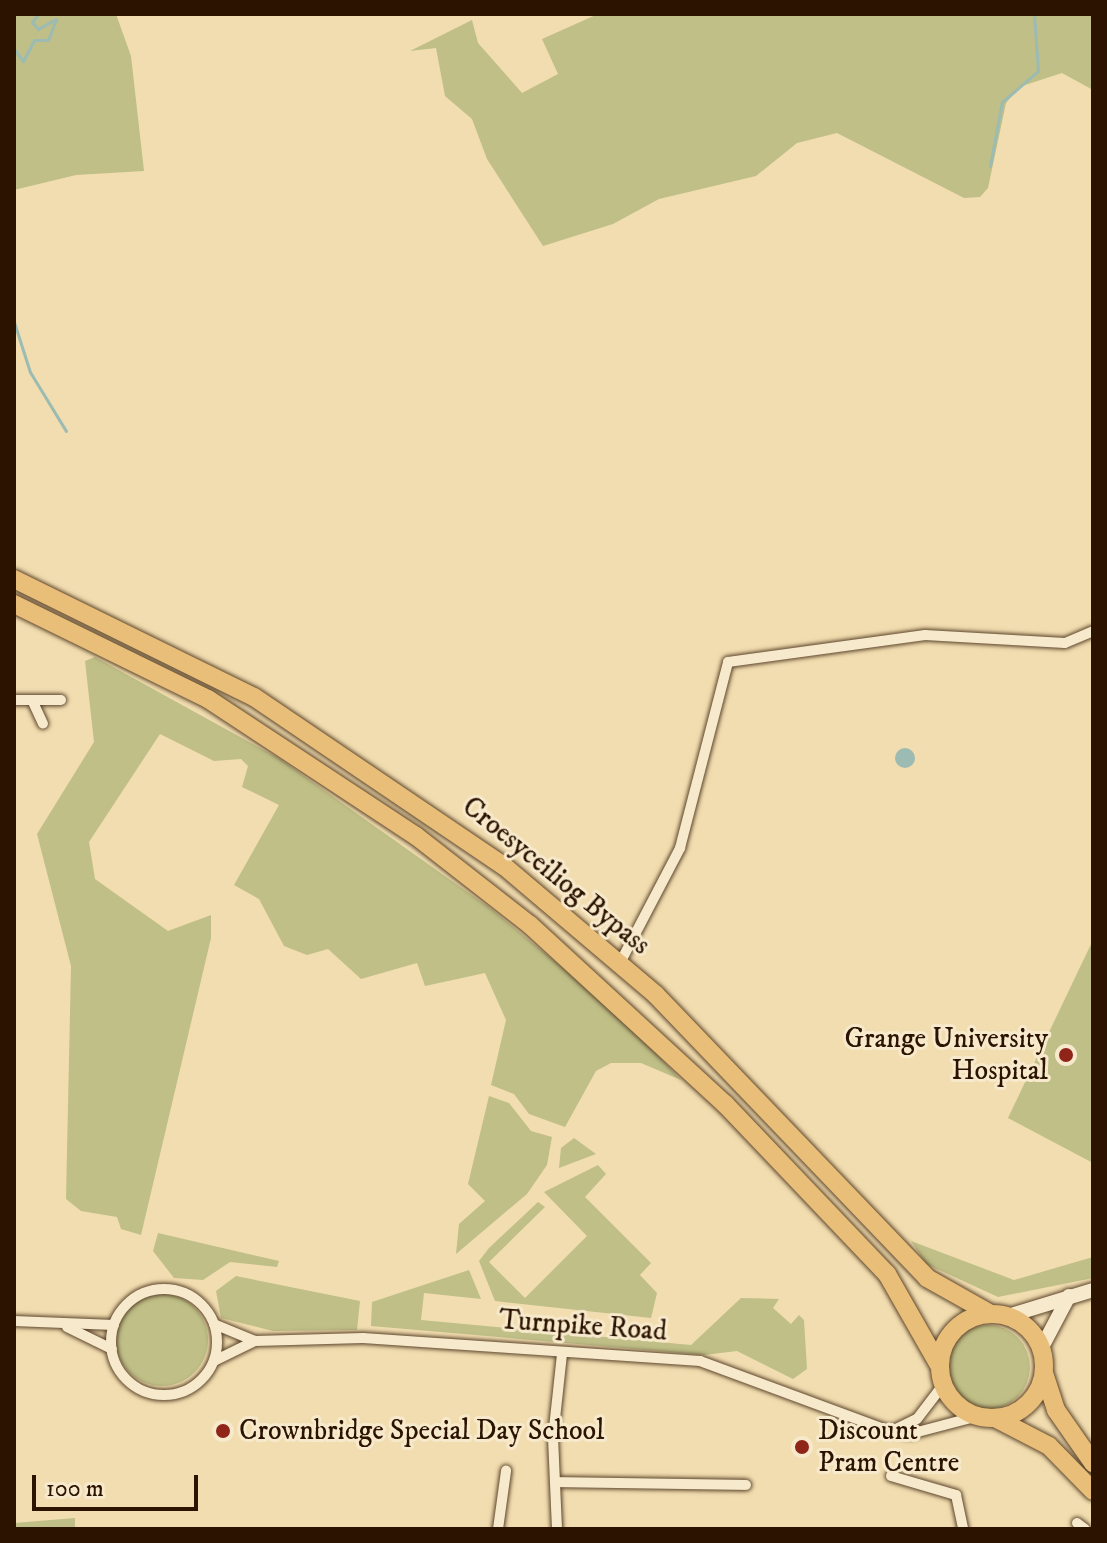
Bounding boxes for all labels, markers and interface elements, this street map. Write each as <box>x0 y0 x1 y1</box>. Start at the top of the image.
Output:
street label: Croesyceiliog Bypass <box>455 790 657 962</box>
place label: Grange University Hospital <box>844 1022 1048 1088</box>
marker: Grange University Hospital <box>1055 1044 1077 1066</box>
street label: Turnpike Road <box>498 1303 668 1349</box>
place label: Crownbridge Special Day School <box>239 1414 605 1448</box>
place label: Discount Pram Centre <box>818 1414 959 1480</box>
marker: Crownbridge Special Day School <box>214 1422 232 1440</box>
marker: Discount Pram Centre <box>793 1438 811 1456</box>
scale bar <box>36 1459 202 1509</box>
text: 100 m <box>46 1474 104 1504</box>

